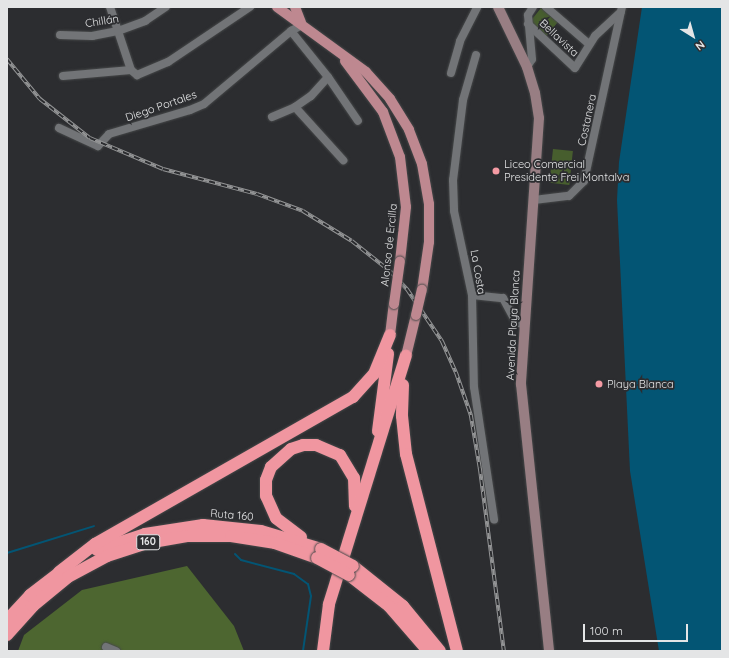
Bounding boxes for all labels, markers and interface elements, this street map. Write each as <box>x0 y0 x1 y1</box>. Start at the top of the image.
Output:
street label: Chillán <box>84 12 120 30</box>
north arrow <box>673 16 713 56</box>
street label: Bellavista <box>537 17 581 59</box>
text: N <box>693 38 708 54</box>
street label: Diego Portales <box>124 88 198 124</box>
street label: Costanera <box>575 93 599 147</box>
place label: Liceo Comercial Presidente Frei Montalva <box>504 158 629 184</box>
marker: Liceo Comercial Presidente Frei Montalva <box>491 166 501 176</box>
street label: Alonso de Ercilla <box>378 203 400 287</box>
street label: La Costa <box>468 249 488 295</box>
street label: Avenida Playa Blanca <box>504 269 522 381</box>
place label: Playa Blanca <box>607 377 674 391</box>
marker: Playa Blanca <box>594 379 604 389</box>
street label: Ruta 160 <box>210 507 254 523</box>
road number: 160 <box>136 534 160 550</box>
scale bar <box>585 616 690 642</box>
text: 100 m <box>590 623 623 638</box>

